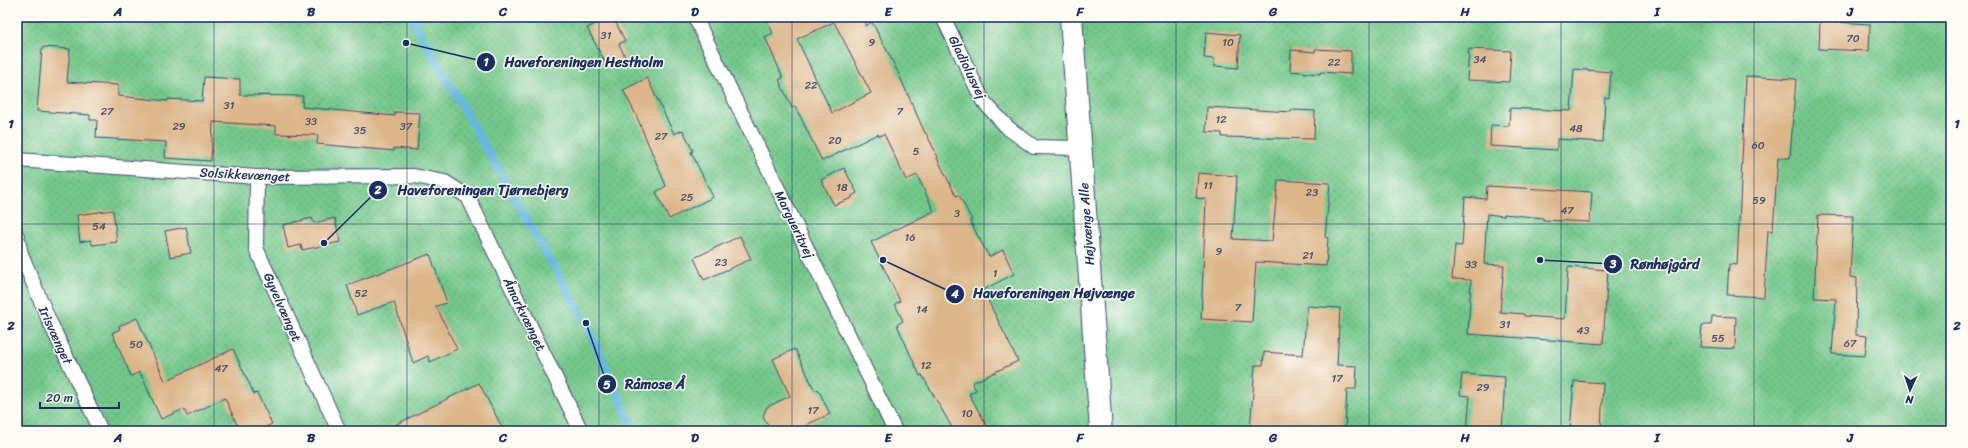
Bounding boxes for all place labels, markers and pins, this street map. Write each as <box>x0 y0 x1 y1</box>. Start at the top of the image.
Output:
callout: Haveforeningen Hestholm <box>476 49 672 75</box>
callout: Haveforeningen Tjørnebjerg <box>368 177 577 203</box>
callout: Rønhøjgård <box>1603 251 1708 277</box>
callout: Haveforeningen Højvænge <box>945 281 1143 307</box>
callout: Råmose Å <box>597 371 693 397</box>

